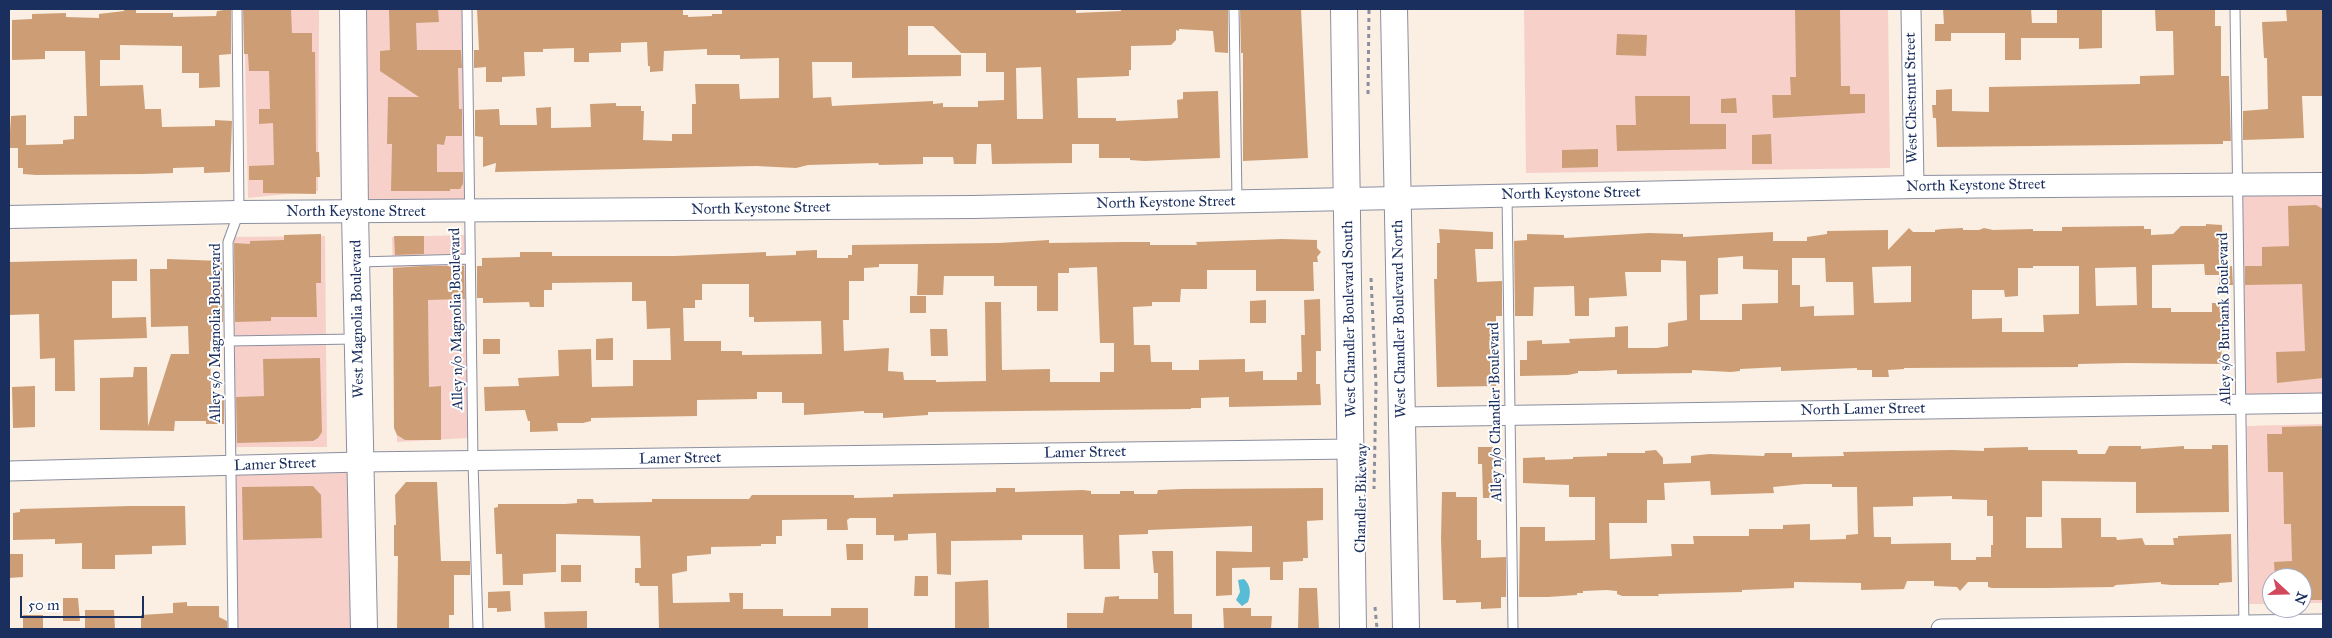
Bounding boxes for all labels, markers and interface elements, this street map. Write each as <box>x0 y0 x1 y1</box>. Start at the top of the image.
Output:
street label: West Chestnut Street <box>1902 32 1922 164</box>
street label: North Keystone Street <box>1906 176 2046 196</box>
street label: North Keystone Street <box>1501 184 1641 204</box>
street label: North Keystone Street <box>1096 193 1236 213</box>
street label: North Keystone Street <box>691 199 831 219</box>
street label: North Keystone Street <box>286 203 426 221</box>
street label: West Chandler Boulevard South <box>1339 220 1361 418</box>
street label: West Chandler Boulevard North <box>1389 220 1411 418</box>
street label: Alley n/o Magnolia Boulevard <box>446 228 468 410</box>
street label: Alley s/o Burbank Boulevard <box>2214 232 2236 406</box>
street label: West Magnolia Boulevard <box>348 240 368 398</box>
street label: Alley s/o Magnolia Boulevard <box>207 243 225 423</box>
street label: Alley n/o Chandler Boulevard <box>1485 322 1507 502</box>
street label: North Lamer Street <box>1800 400 1926 420</box>
street label: Lamer Street <box>1044 443 1126 463</box>
street label: Chandler Bikeway <box>1352 443 1372 553</box>
street label: Lamer Street <box>639 449 721 469</box>
street label: Lamer Street <box>234 455 316 475</box>
north arrow <box>2262 568 2312 618</box>
scale bar <box>22 586 146 618</box>
text: N <box>2290 590 2311 607</box>
text: 50 m <box>28 596 60 614</box>

